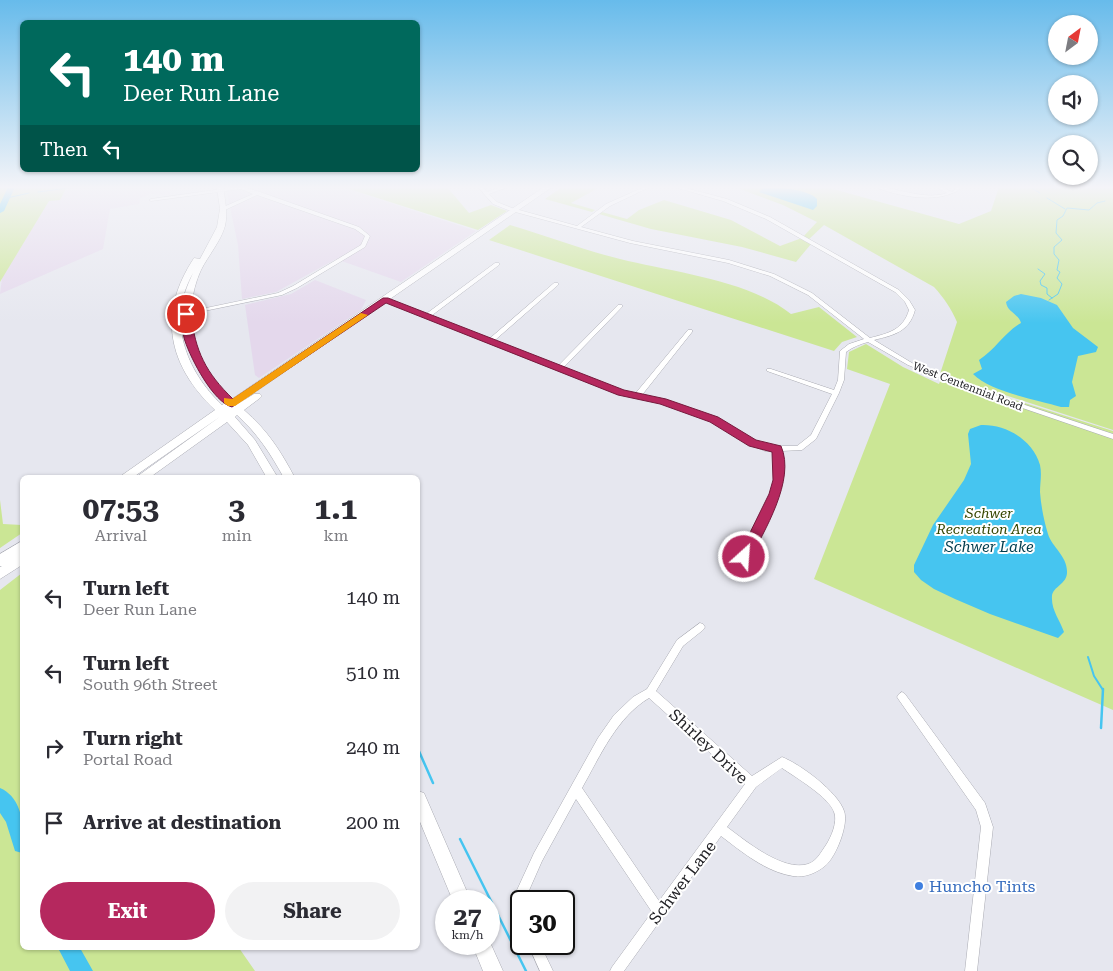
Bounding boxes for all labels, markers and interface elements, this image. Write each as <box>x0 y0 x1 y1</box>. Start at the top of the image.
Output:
north arrow <box>1048 15 1098 65</box>
map controls <box>1048 15 1098 185</box>
text: 140 m <box>123 39 224 80</box>
icon: left <box>40 40 105 105</box>
button: sound <box>1048 75 1098 125</box>
text: Deer Run Lane <box>123 81 279 106</box>
icon: left <box>98 135 126 163</box>
button: search <box>1048 135 1098 185</box>
text: Then <box>40 138 88 161</box>
pin <box>165 293 207 335</box>
icon: arrive <box>172 300 200 328</box>
street label: West Centennial Road <box>911 359 1025 413</box>
text: 07:53 <box>83 491 159 526</box>
text: 3 <box>228 491 245 526</box>
text: 1.1 <box>314 491 357 526</box>
park label: Schwer Recreation Area <box>935 505 1042 537</box>
text: Arrival <box>95 526 147 545</box>
text: min <box>222 526 252 545</box>
text: km <box>324 526 348 545</box>
position arrow <box>717 530 769 582</box>
water label: Schwer Lake <box>943 538 1034 556</box>
text: Turn left <box>83 577 169 600</box>
icon: left <box>40 584 68 612</box>
text: 140 m <box>346 586 400 609</box>
text: Deer Run Lane <box>83 600 197 619</box>
text: Turn left <box>83 652 169 675</box>
icon: left <box>40 659 68 687</box>
text: 510 m <box>346 661 400 684</box>
text: South 96th Street <box>83 675 218 694</box>
street label: Shirley Drive <box>665 705 752 788</box>
text: Turn right <box>83 727 183 750</box>
icon: right <box>40 734 68 762</box>
text: 240 m <box>346 736 400 759</box>
text: Portal Road <box>83 750 172 769</box>
icon: arrive <box>40 809 68 837</box>
text: Arrive at destination <box>83 811 281 834</box>
text: 200 m <box>346 811 400 834</box>
street label: Schwer Lane <box>645 837 720 928</box>
place label: Huncho Tints <box>929 877 1036 896</box>
marker: Huncho Tints <box>913 880 925 892</box>
button: Exit <box>40 882 215 940</box>
button: Share <box>225 882 400 940</box>
speed limit sign: 30 <box>510 890 575 955</box>
text: 27 <box>453 902 482 931</box>
text: km/h <box>451 928 484 942</box>

